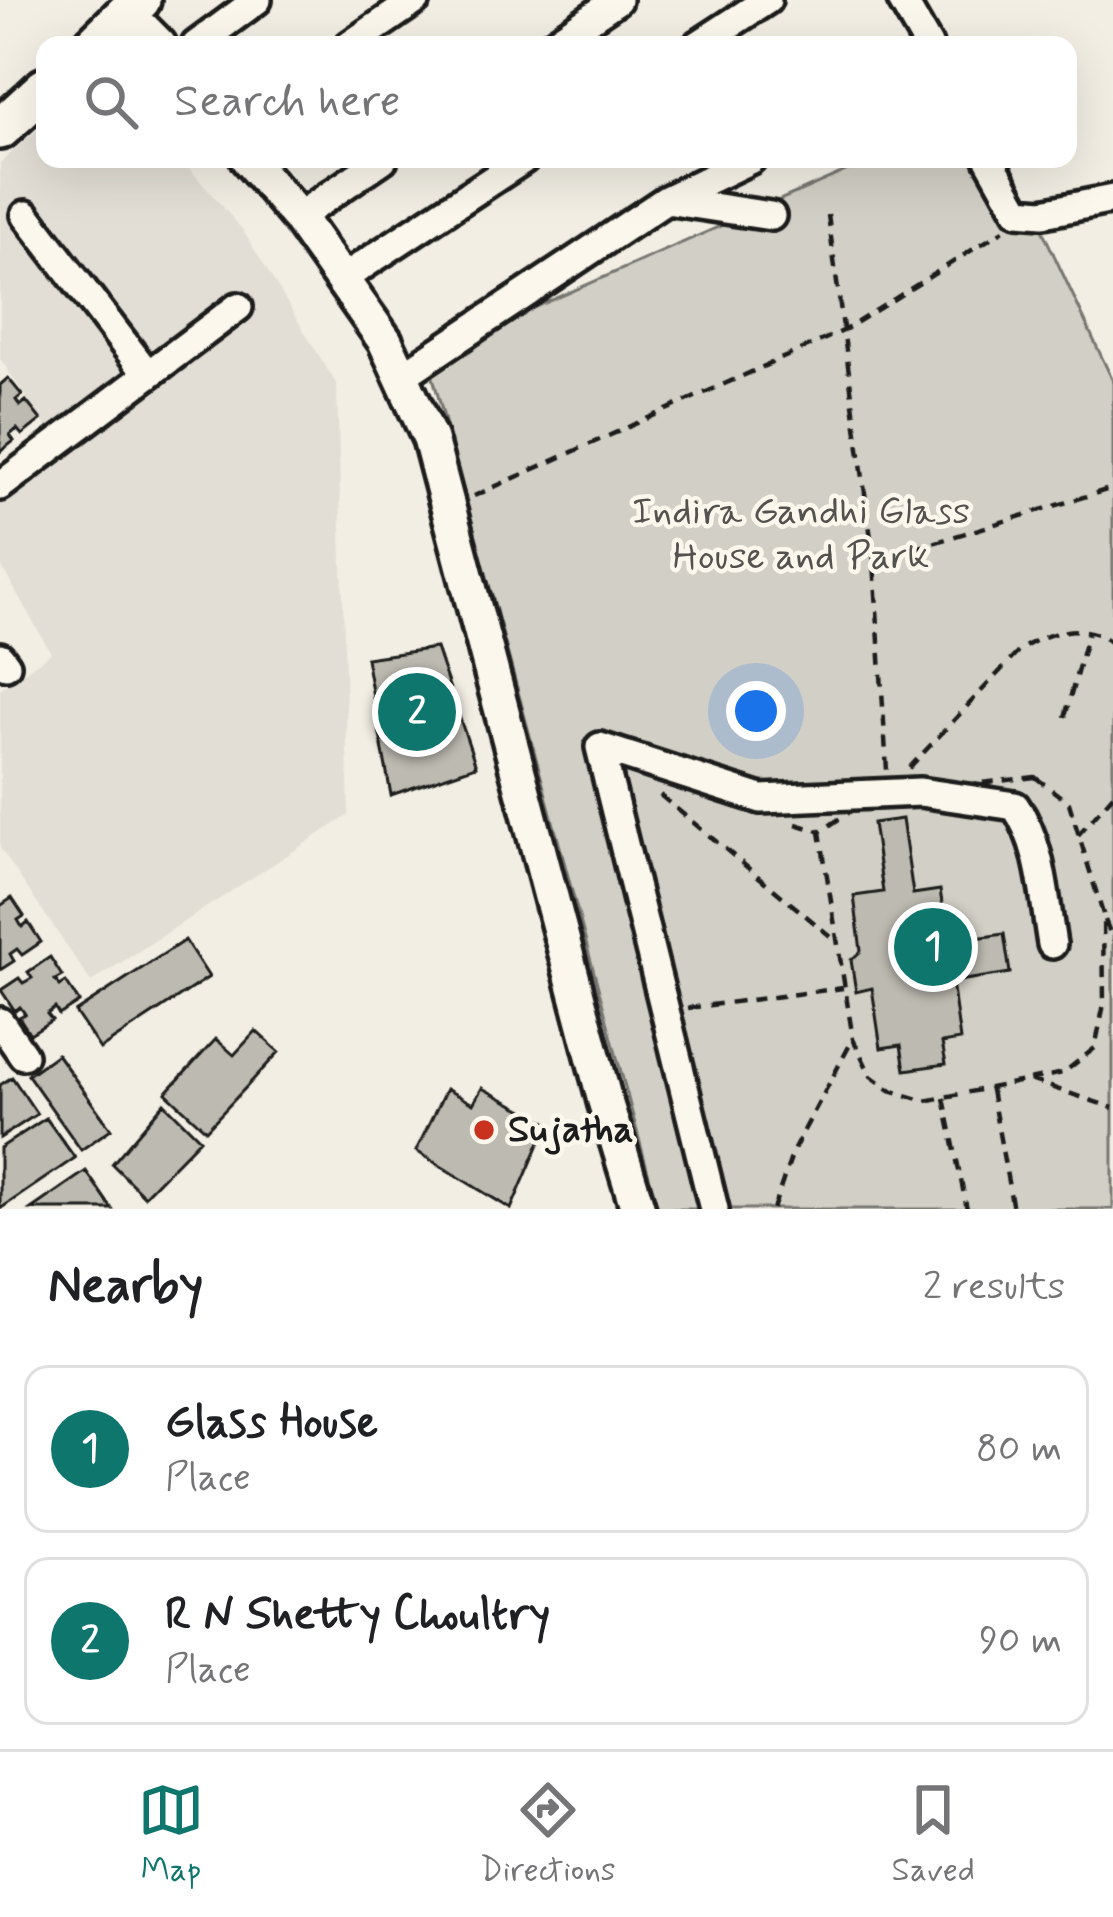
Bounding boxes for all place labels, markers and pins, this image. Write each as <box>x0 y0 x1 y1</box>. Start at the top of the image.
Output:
pin: 2 <box>378 667 456 757</box>
pin: 1 <box>894 902 972 992</box>
place label: Sujatha <box>508 1105 634 1156</box>
marker: Sujatha <box>471 1117 497 1143</box>

